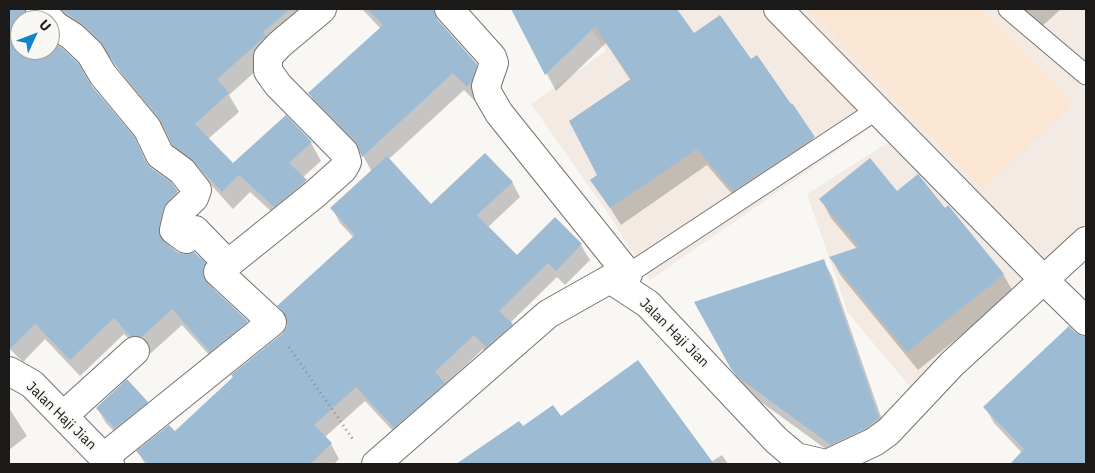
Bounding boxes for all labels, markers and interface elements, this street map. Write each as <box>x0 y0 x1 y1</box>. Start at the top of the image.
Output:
north arrow <box>10 10 60 60</box>
text: U <box>35 16 55 35</box>
street label: Jalan Haji Jian <box>636 295 712 371</box>
street label: Jalan Haji Jian <box>22 378 100 454</box>

